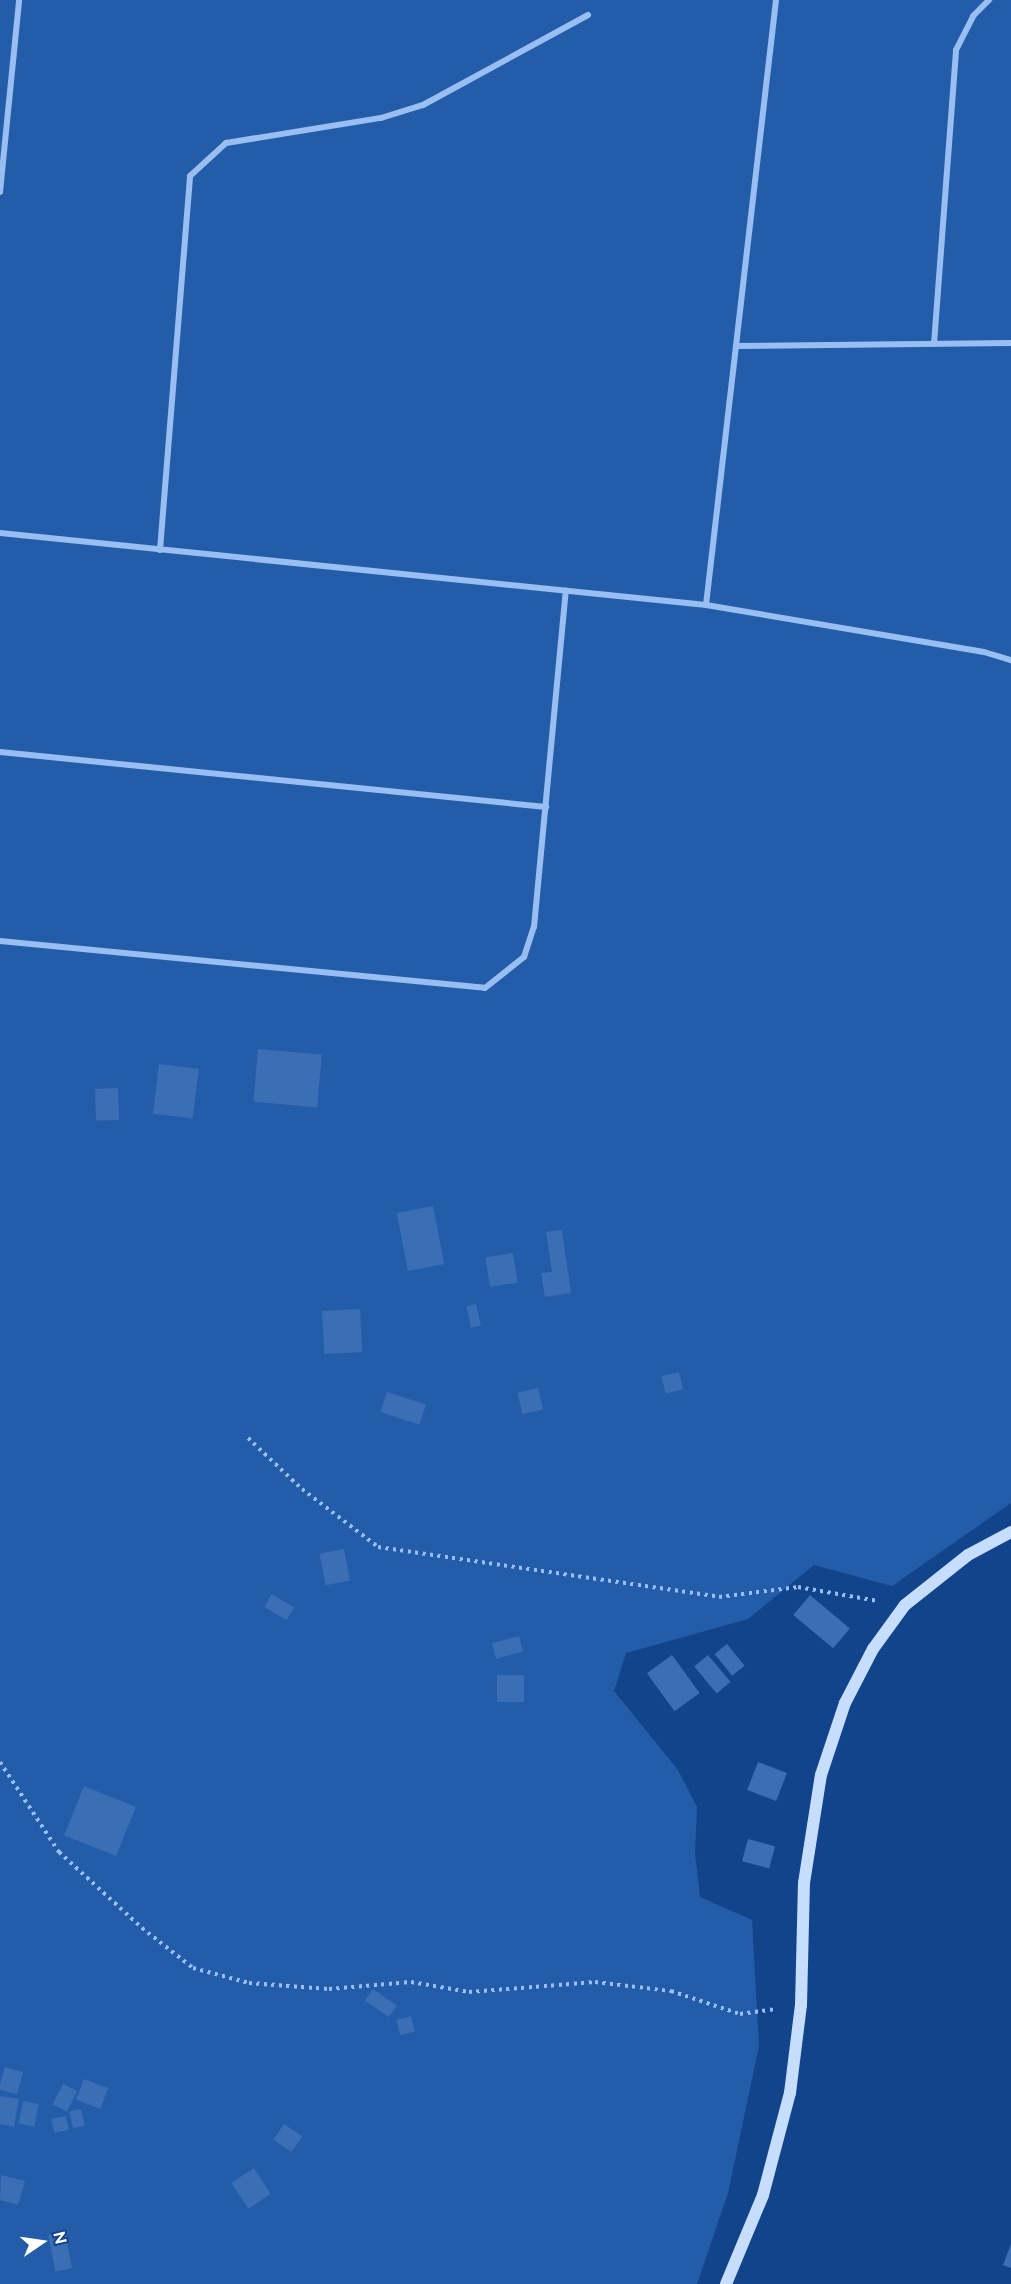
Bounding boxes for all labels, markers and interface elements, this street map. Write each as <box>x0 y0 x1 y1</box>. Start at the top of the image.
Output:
north arrow <box>12 2212 72 2272</box>
text: N <box>49 2230 71 2246</box>

